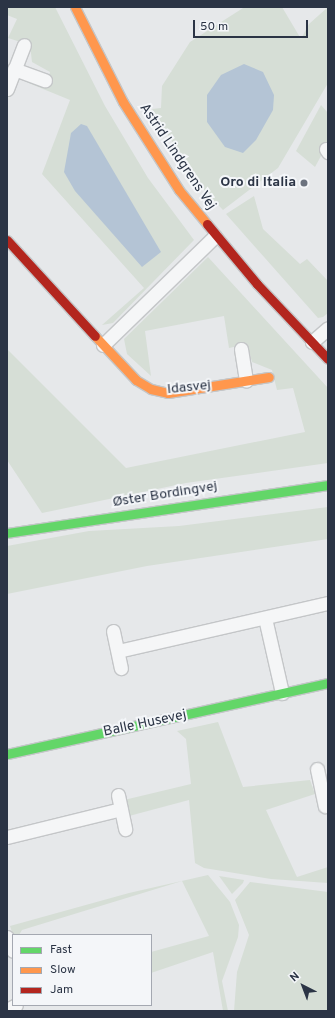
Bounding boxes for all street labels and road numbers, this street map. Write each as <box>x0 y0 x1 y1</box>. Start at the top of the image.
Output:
street label: Astrid Lindgrens Vej <box>135 100 219 214</box>
street label: Idasvej <box>166 377 212 399</box>
street label: Øster Bordingvej <box>111 478 219 512</box>
street label: Balle Husevej <box>102 707 188 741</box>

